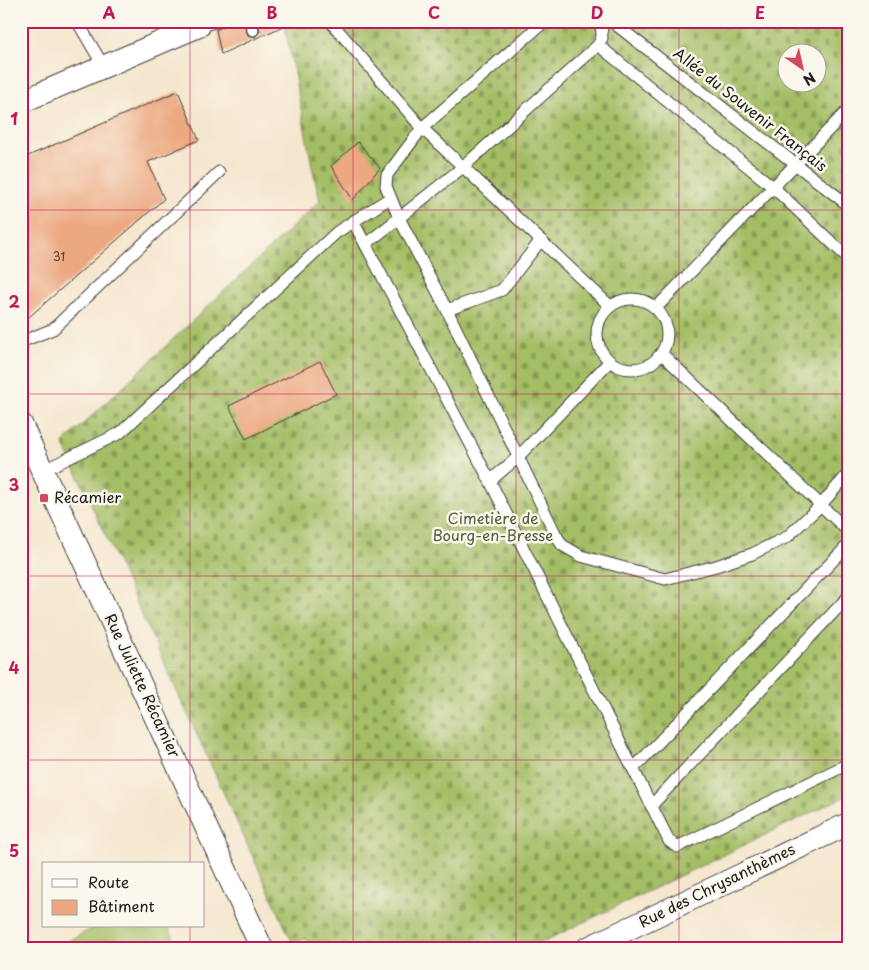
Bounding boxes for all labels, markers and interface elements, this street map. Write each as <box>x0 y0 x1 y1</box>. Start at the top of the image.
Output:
text: A <box>103 0 116 24</box>
text: B <box>267 0 278 24</box>
text: C <box>428 0 440 24</box>
text: D <box>591 0 603 24</box>
text: E <box>755 0 765 24</box>
street label: Allée du Souvenir Français <box>669 41 833 176</box>
north arrow <box>776 42 826 92</box>
text: N <box>799 67 820 91</box>
text: 1 <box>10 106 18 130</box>
house number: 31 <box>53 247 65 265</box>
text: 2 <box>8 289 20 313</box>
text: 3 <box>9 472 19 496</box>
place label: Récamier <box>54 485 121 508</box>
marker: Récamier <box>38 492 50 504</box>
park label: Cimetière de Bourg-en-Bresse <box>433 506 553 546</box>
street label: Rue Juliette Récamier <box>100 609 187 762</box>
text: 4 <box>9 655 20 679</box>
street label: Rue des Chrysanthèmes <box>634 837 798 933</box>
text: 5 <box>9 838 19 862</box>
legend <box>42 862 205 928</box>
text: Route <box>88 870 129 893</box>
text: Bâtiment <box>88 894 155 917</box>

